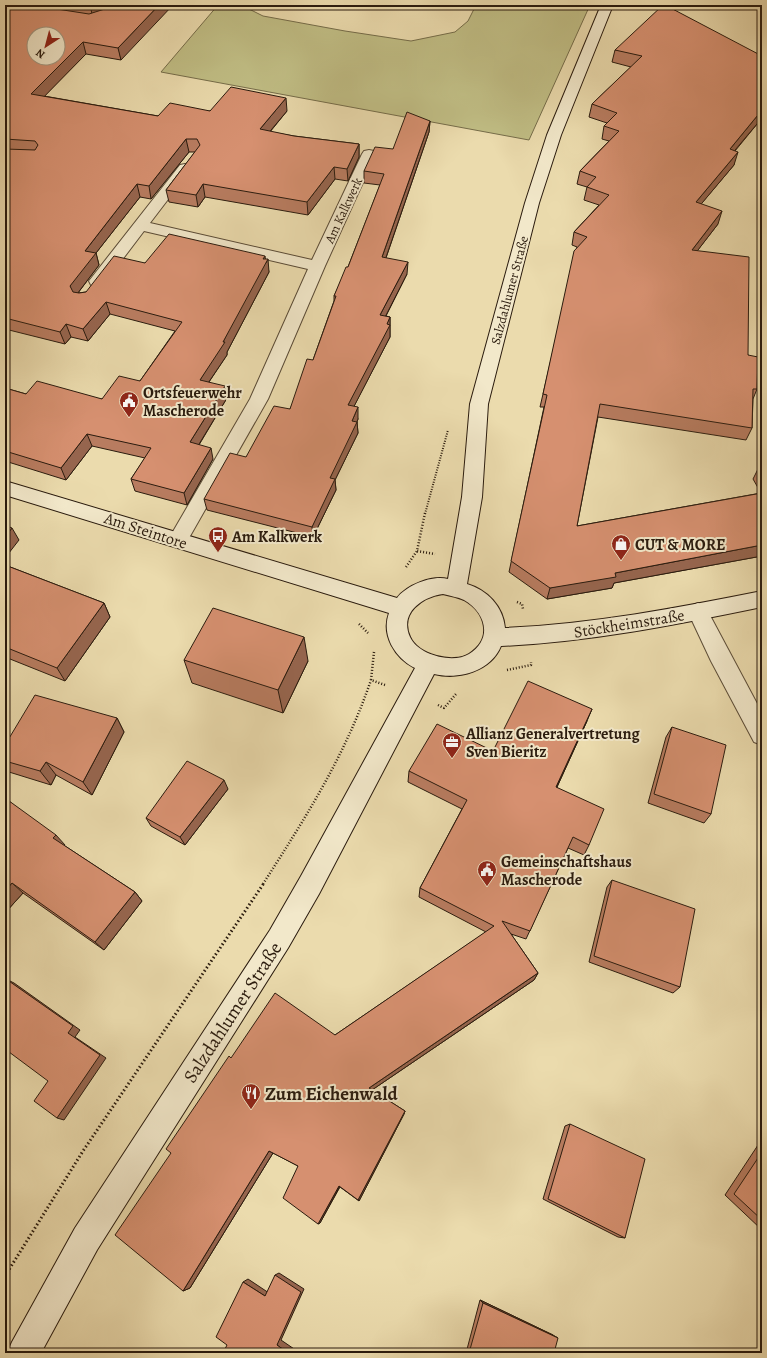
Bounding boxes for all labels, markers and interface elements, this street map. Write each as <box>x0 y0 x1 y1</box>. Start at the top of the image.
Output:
north arrow <box>26 26 66 66</box>
text: N <box>33 45 48 62</box>
street label: Am Kalkwerk <box>320 174 366 247</box>
street label: Salzdahlumer Straße <box>487 234 532 346</box>
place label: Ortsfeuerwehr Mascherode <box>143 382 242 422</box>
public building icon: Ortsfeuerwehr Mascherode <box>118 390 140 418</box>
street label: Am Steintore <box>100 507 190 555</box>
bus stop icon: Am Kalkwerk <box>207 525 229 553</box>
place label: Am Kalkwerk <box>231 526 323 548</box>
shop icon: CUT & MORE <box>610 533 632 561</box>
place label: CUT & MORE <box>635 534 725 556</box>
street label: Stöckheimstraße <box>572 604 686 644</box>
place label: Allianz Generalvertretung Sven Bieritz <box>465 723 641 763</box>
office icon: Allianz Generalvertretung Sven Bieritz <box>441 731 463 759</box>
place label: Gemeinschaftshaus Mascherode <box>501 851 632 891</box>
public building icon: Gemeinschaftshaus Mascherode <box>476 859 498 887</box>
street label: Salzdahlumer Straße <box>177 937 288 1088</box>
place label: Zum Eichenwald <box>265 1081 398 1107</box>
restaurant icon: Zum Eichenwald <box>240 1082 262 1110</box>

